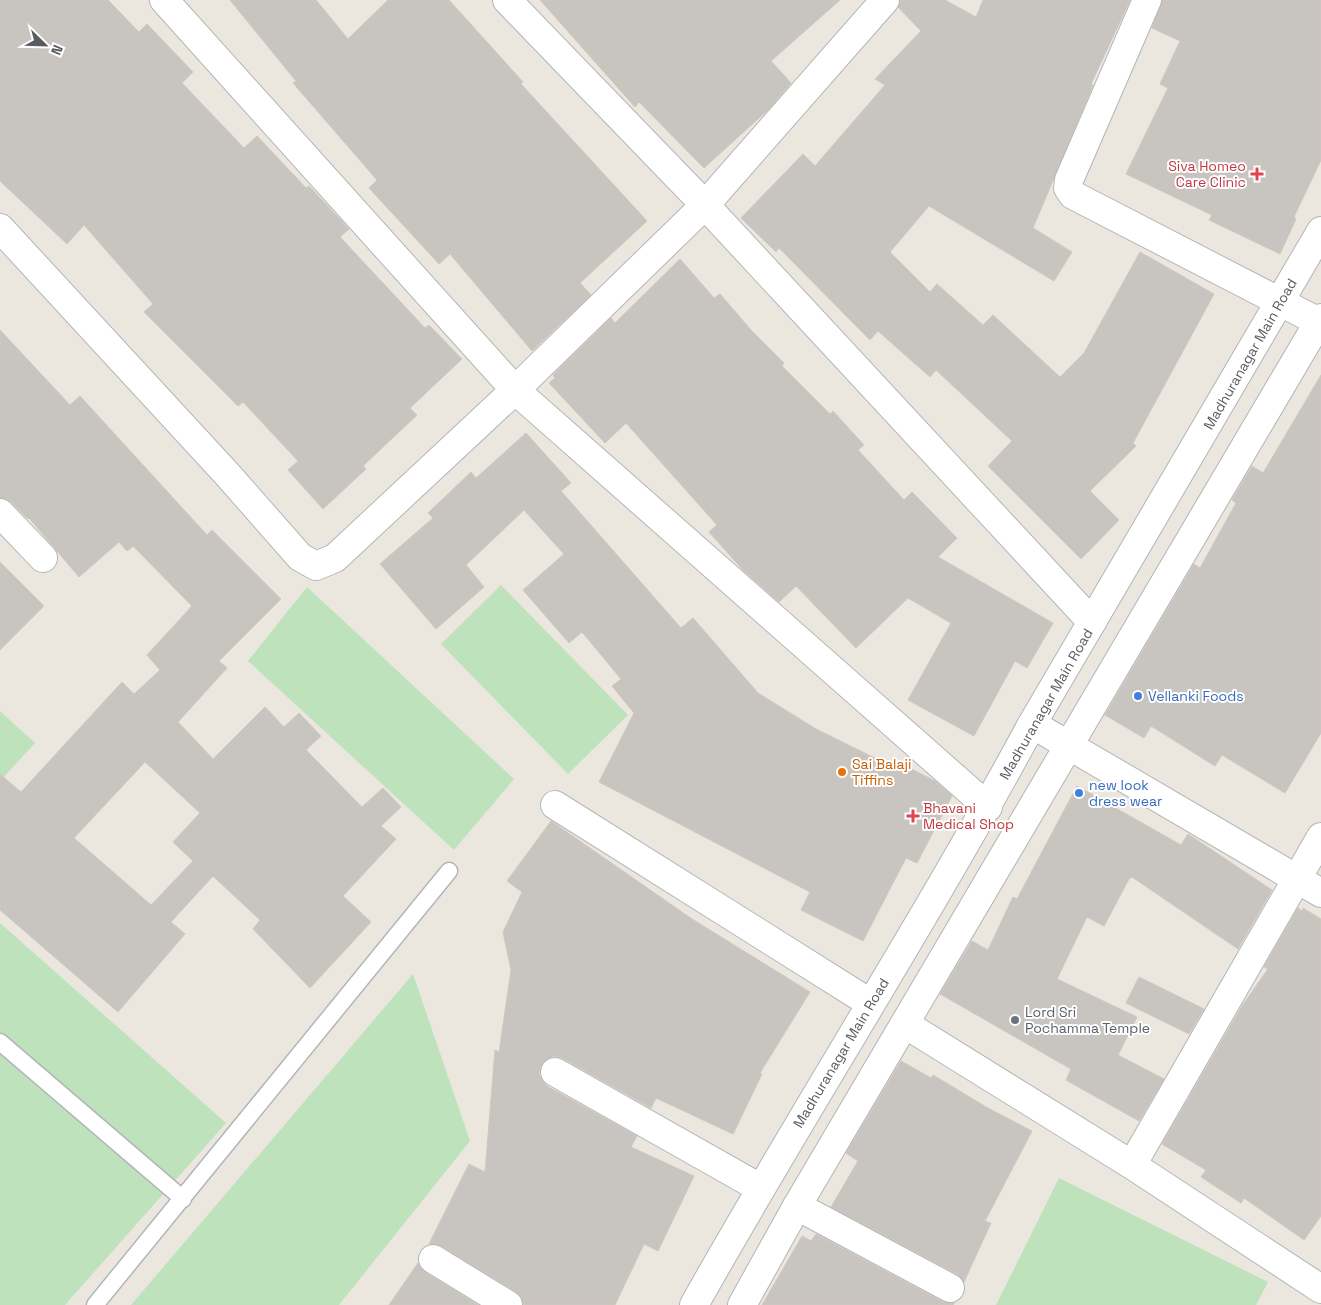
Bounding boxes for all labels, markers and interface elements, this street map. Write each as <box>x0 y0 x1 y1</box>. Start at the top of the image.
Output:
north arrow <box>20 20 70 70</box>
text: N <box>47 42 67 58</box>
place label: Siva Homeo Care Clinic <box>1168 157 1246 191</box>
marker: Siva Homeo Care Clinic <box>1250 167 1264 181</box>
street label: Madhuranagar Main Road <box>1199 275 1301 433</box>
street label: Madhuranagar Main Road <box>995 625 1097 783</box>
place label: Vellanki Foods <box>1148 687 1244 705</box>
marker: Vellanki Foods <box>1132 690 1144 702</box>
place label: Sai Balaji Tiffins <box>852 755 911 789</box>
marker: Sai Balaji Tiffins <box>836 766 848 778</box>
place label: new look dress wear <box>1089 776 1162 810</box>
marker: new look dress wear <box>1073 787 1085 799</box>
place label: Bhavani Medical Shop <box>923 799 1014 833</box>
marker: Bhavani Medical Shop <box>907 810 919 822</box>
street label: Madhuranagar Main Road <box>789 975 893 1131</box>
place label: Lord Sri Pochamma Temple <box>1025 1003 1150 1037</box>
marker: Lord Sri Pochamma Temple <box>1009 1014 1021 1026</box>

